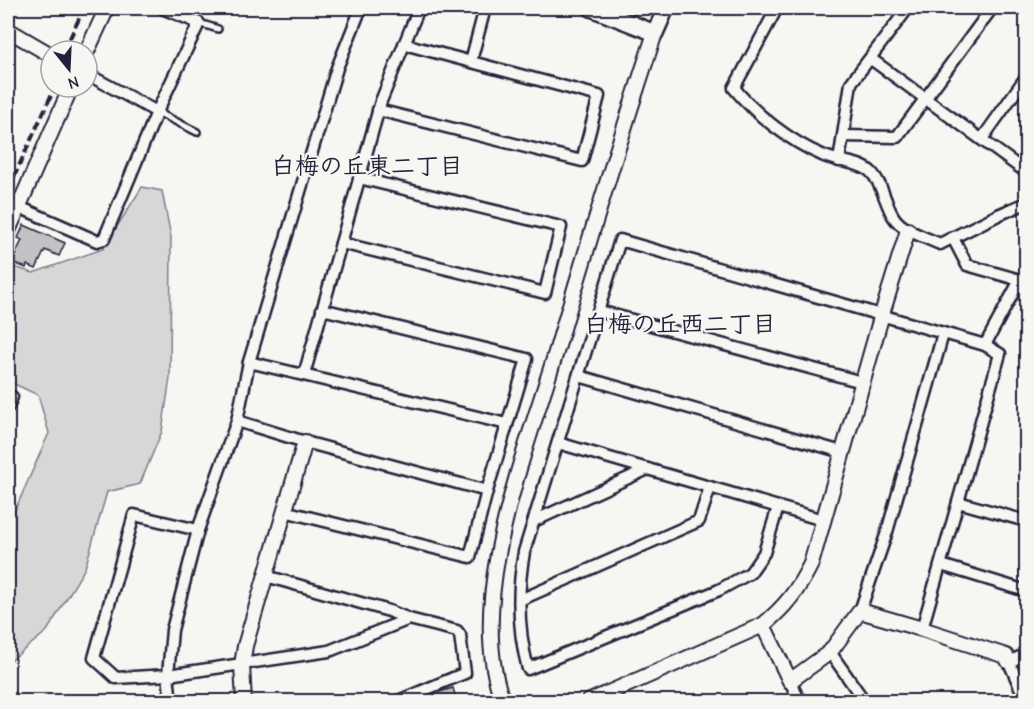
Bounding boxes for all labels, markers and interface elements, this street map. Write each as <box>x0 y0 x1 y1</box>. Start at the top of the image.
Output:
north arrow <box>39 39 99 99</box>
text: N <box>66 72 81 92</box>
district label: 白梅の丘東二丁目 <box>271 152 463 180</box>
district label: 白梅の丘西二丁目 <box>584 310 776 338</box>

